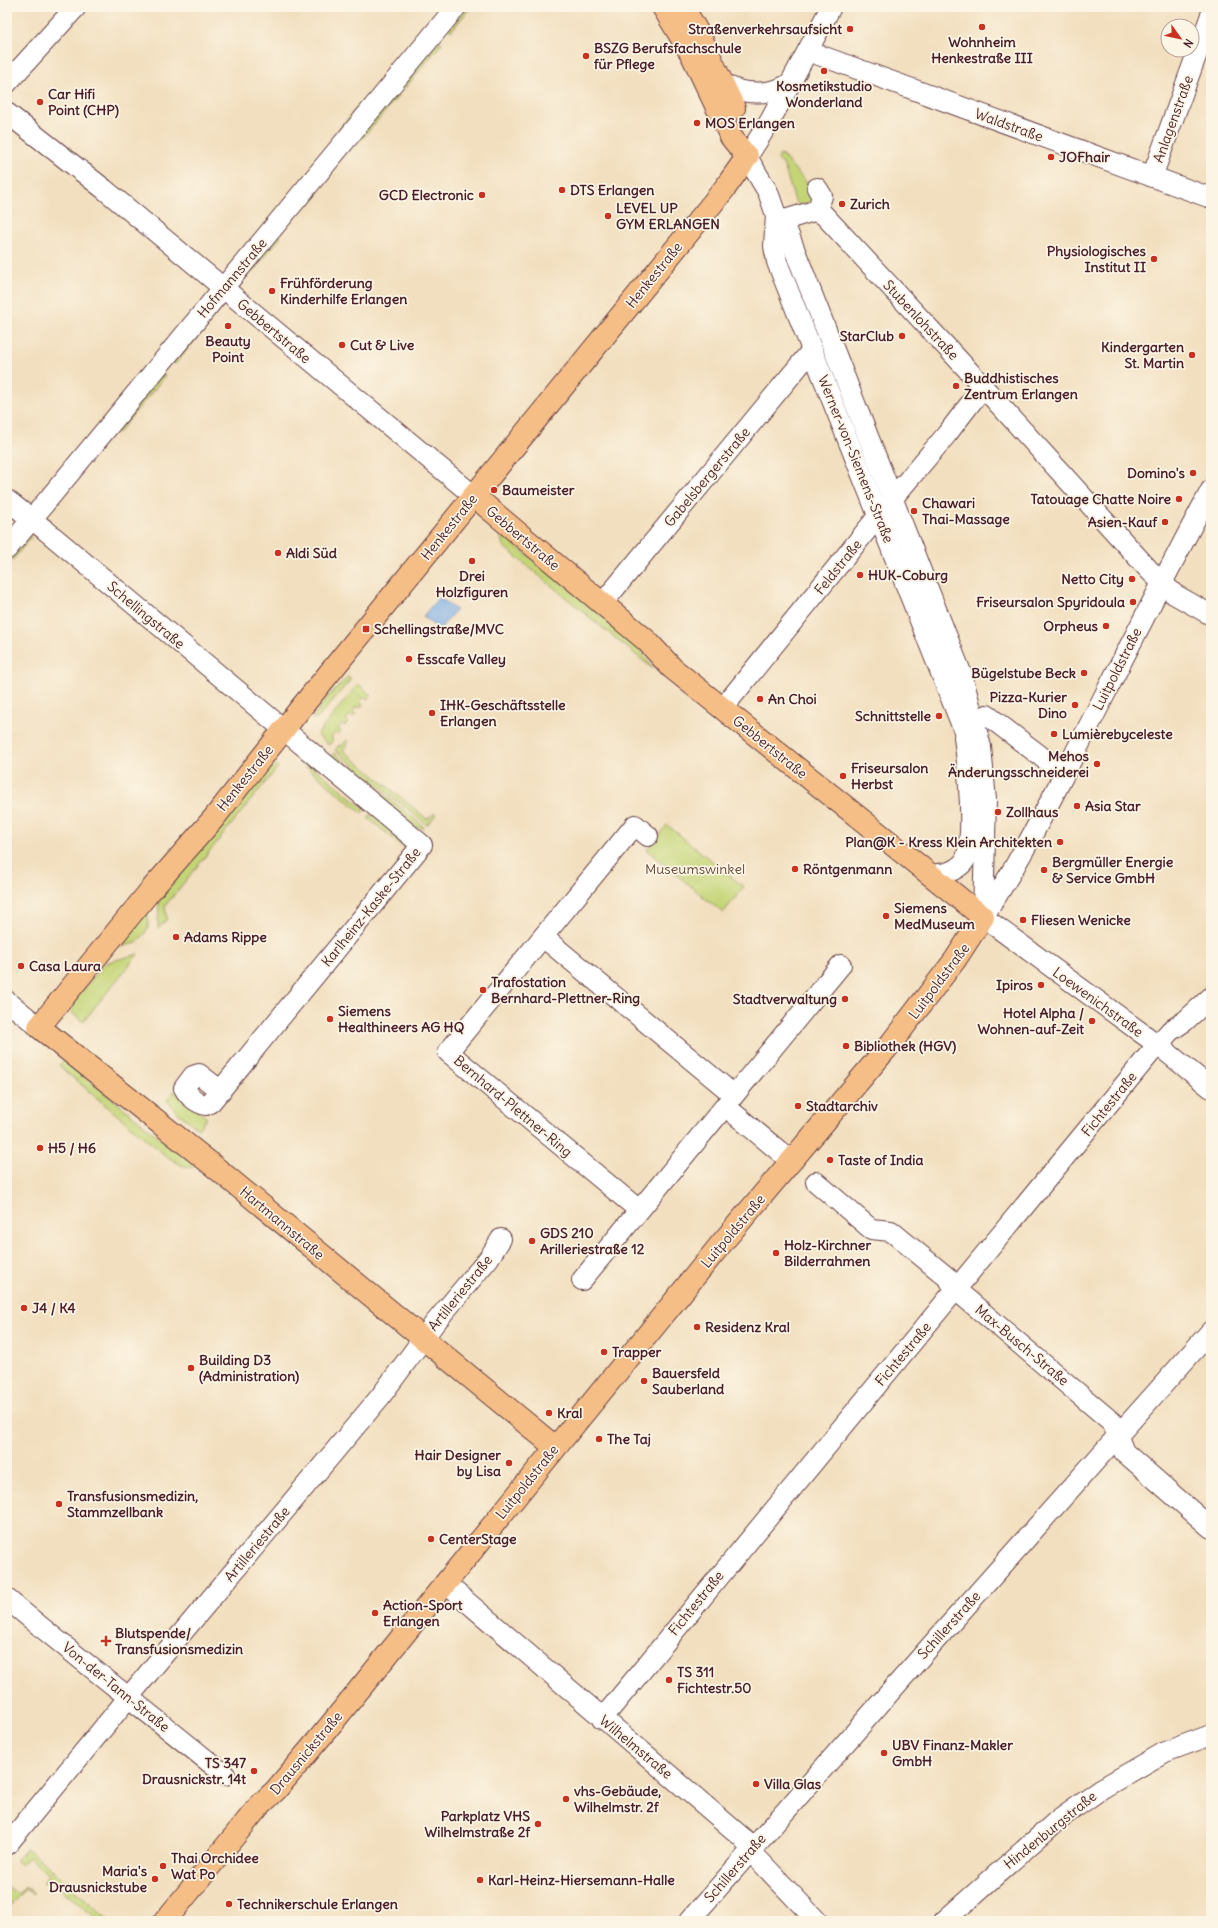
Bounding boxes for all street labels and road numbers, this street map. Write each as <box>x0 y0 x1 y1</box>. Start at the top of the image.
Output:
street label: Anlagenstraße <box>1149 73 1197 165</box>
street label: Waldstraße <box>972 104 1046 146</box>
street label: Hofmannstraße <box>193 234 271 322</box>
street label: Henkestraße <box>622 238 686 312</box>
street label: Stubenlohstraße <box>879 276 963 364</box>
street label: Gebbertstraße <box>233 295 315 367</box>
street label: Werner-von-Siemens-Straße <box>814 373 898 545</box>
street label: Gabelsbergerstraße <box>660 423 754 531</box>
street label: Henkestraße <box>417 490 481 564</box>
street label: Gebbertstraße <box>482 502 564 574</box>
street label: Feldstraße <box>810 536 866 598</box>
street label: Schellingstraße <box>104 577 188 653</box>
street label: Luitpoldstraße <box>1088 625 1146 713</box>
street label: Gebbertstraße <box>729 711 811 783</box>
street label: Henkestraße <box>213 741 277 815</box>
street label: Karlheinz-Kaske-Straße <box>317 844 425 970</box>
street label: Luitpoldstraße <box>905 939 973 1023</box>
street label: Loewenichstraße <box>1049 963 1147 1041</box>
street label: Bernhard-Plettner-Ring <box>450 1051 576 1161</box>
street label: Fichtestraße <box>1077 1068 1141 1140</box>
street label: Hartmannstraße <box>236 1182 328 1264</box>
street label: Luitpoldstraße <box>697 1191 769 1271</box>
street label: Artilleriestraße <box>424 1251 496 1335</box>
street label: Max-Busch-Straße <box>971 1301 1073 1389</box>
street label: Fichtestraße <box>871 1318 935 1390</box>
street label: Luitpoldstraße <box>492 1441 562 1523</box>
street label: Artilleriestraße <box>220 1503 294 1585</box>
street label: Fichtestraße <box>664 1567 728 1639</box>
street label: Schillerstraße <box>914 1587 984 1663</box>
street label: Von-der-Tann-Straße <box>59 1638 173 1736</box>
street label: Drausnickstraße <box>266 1708 346 1798</box>
street label: Wilhelmstraße <box>596 1711 676 1783</box>
street label: Hindenburgstraße <box>1000 1787 1100 1873</box>
street label: Schillerstraße <box>700 1830 770 1906</box>

